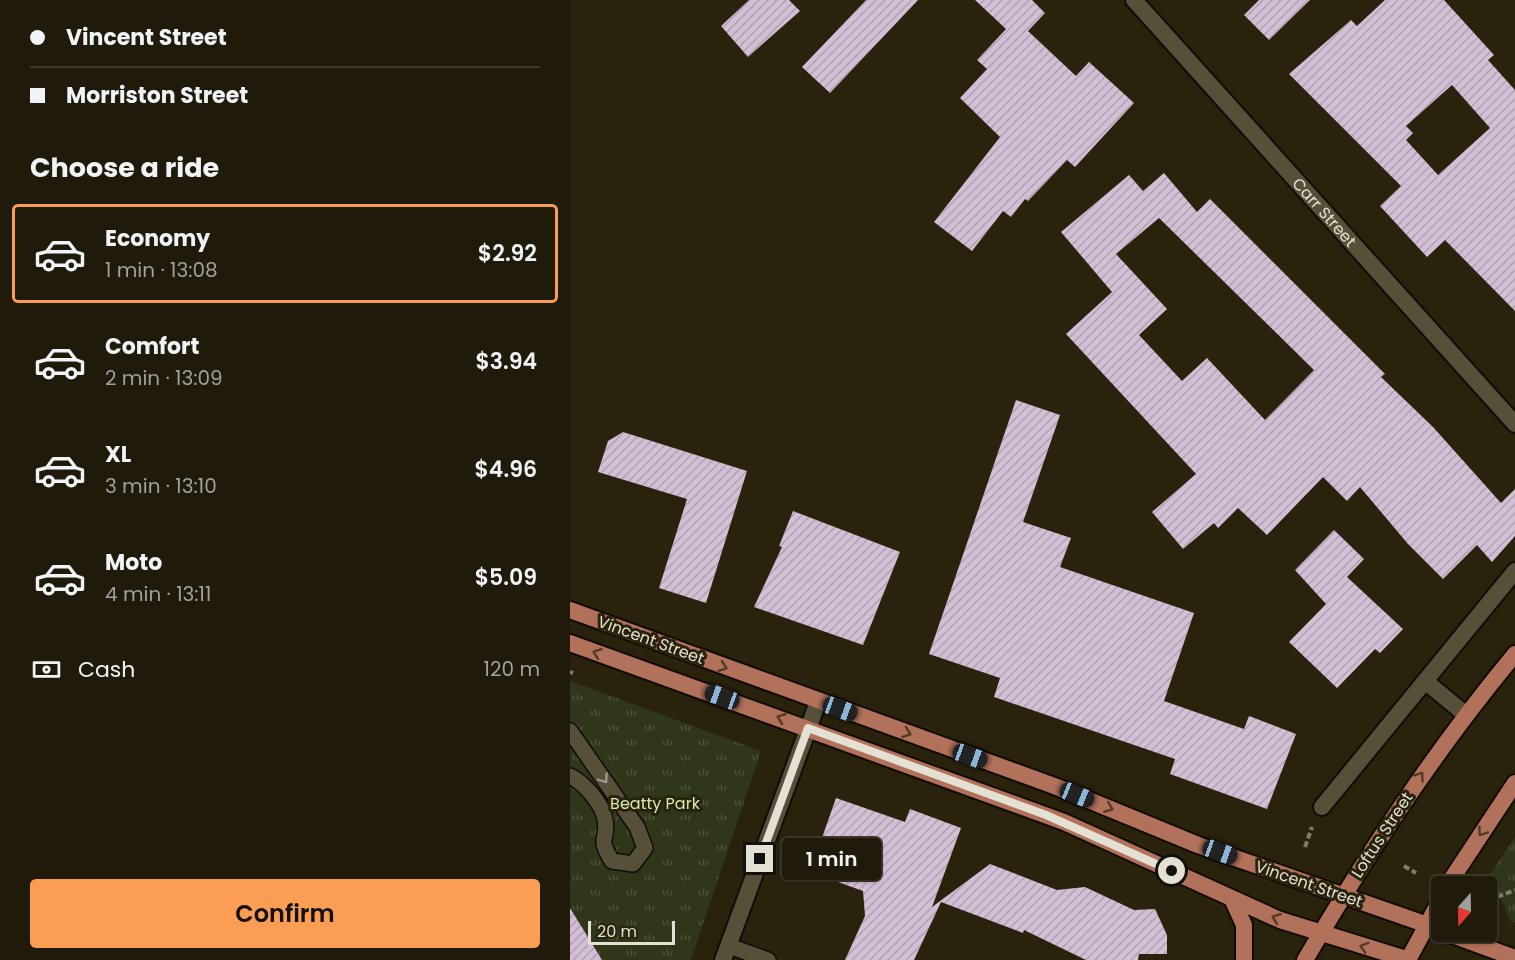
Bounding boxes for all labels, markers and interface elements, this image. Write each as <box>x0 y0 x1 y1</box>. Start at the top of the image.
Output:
text: Vincent Street <box>66 22 227 53</box>
text: Morriston Street <box>66 80 248 111</box>
text: Choose a ride <box>30 149 219 186</box>
street label: Carr Street <box>1287 172 1362 252</box>
text: Economy <box>105 223 210 254</box>
icon: car <box>33 227 87 281</box>
text: $2.92 <box>478 238 537 269</box>
text: 1 min · 13:08 <box>105 256 218 284</box>
text: Comfort <box>105 331 199 362</box>
icon: car <box>33 335 87 389</box>
text: $3.94 <box>475 346 537 377</box>
text: 2 min · 13:09 <box>105 364 223 392</box>
text: XL <box>105 439 131 470</box>
icon: car <box>33 443 87 497</box>
text: $4.96 <box>474 454 537 485</box>
text: 3 min · 13:10 <box>105 472 217 500</box>
text: Moto <box>105 547 162 578</box>
icon: car <box>33 551 87 605</box>
text: $5.09 <box>475 562 537 593</box>
text: 4 min · 13:11 <box>105 580 211 608</box>
street label: Vincent Street <box>595 610 708 670</box>
one-way arrow <box>592 647 603 660</box>
icon: cash <box>30 653 63 686</box>
text: Cash <box>78 654 135 685</box>
text: 120 m <box>484 655 540 683</box>
one-way arrow <box>718 659 728 672</box>
car <box>702 682 742 712</box>
car <box>820 694 860 724</box>
one-way arrow <box>776 713 787 726</box>
one-way arrow <box>901 726 912 739</box>
car <box>950 741 990 771</box>
one-way arrow <box>597 772 608 783</box>
one-way arrow <box>1413 772 1424 783</box>
car <box>1057 780 1097 810</box>
street label: Loftus Street <box>1346 788 1418 882</box>
park label: Beatty Park <box>610 792 701 815</box>
one-way arrow <box>1103 801 1114 813</box>
one-way arrow <box>1478 825 1489 836</box>
car <box>1200 837 1240 867</box>
callout: 1 min <box>781 838 880 880</box>
route end <box>746 845 773 872</box>
text: 1 min <box>806 845 857 873</box>
street label: Vincent Street <box>1252 855 1366 913</box>
route start <box>1158 857 1185 884</box>
north arrow <box>1431 876 1497 942</box>
map controls <box>1431 876 1497 942</box>
button: Confirm <box>30 879 540 948</box>
one-way arrow <box>1272 913 1282 926</box>
scale bar <box>588 918 675 946</box>
text: 20 m <box>597 920 637 943</box>
one-way arrow <box>1359 942 1370 954</box>

